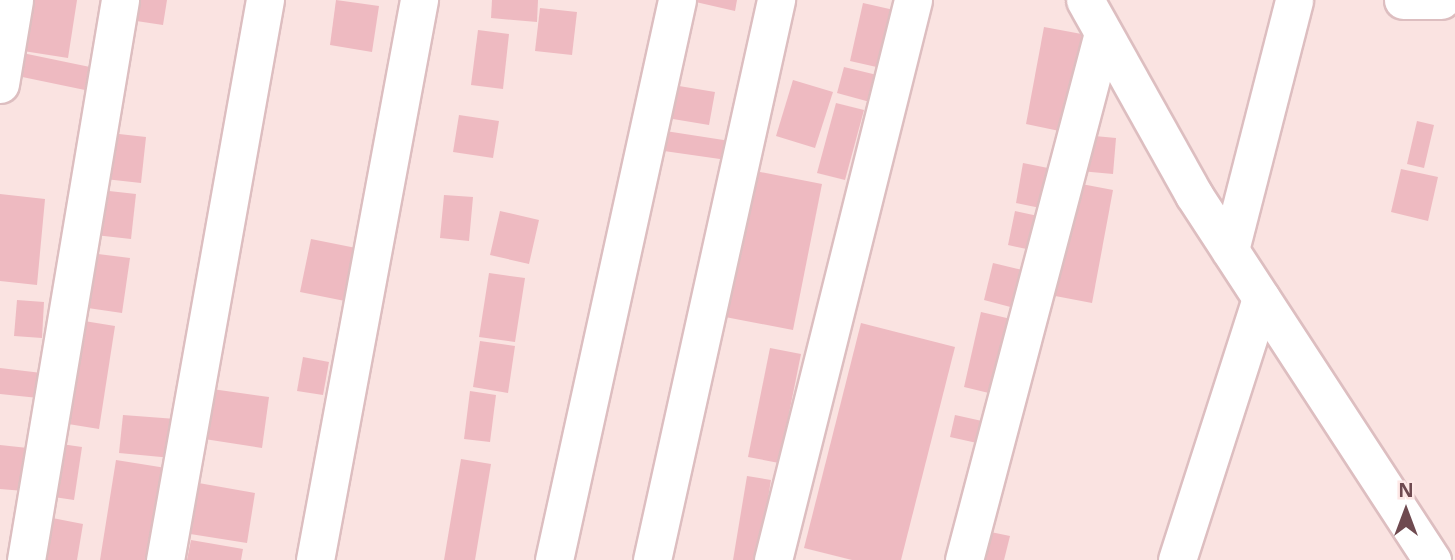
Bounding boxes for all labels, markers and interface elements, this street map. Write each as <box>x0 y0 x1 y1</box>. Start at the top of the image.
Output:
north arrow <box>1371 476 1441 546</box>
text: N <box>1398 477 1414 503</box>

